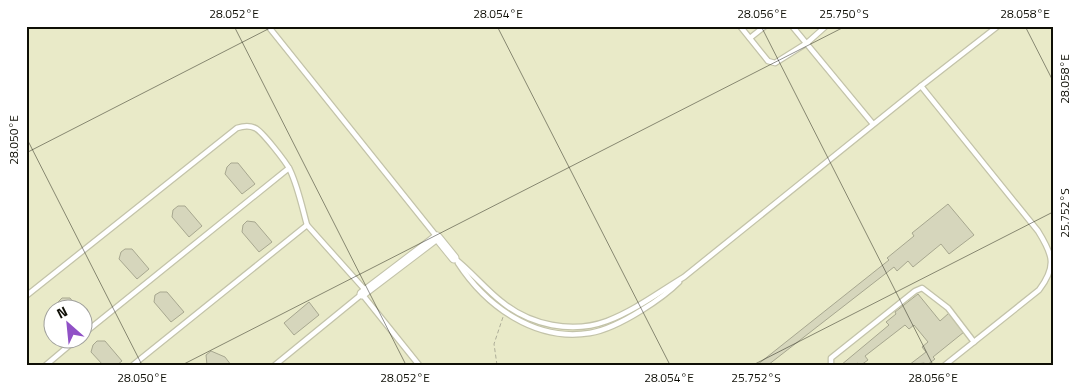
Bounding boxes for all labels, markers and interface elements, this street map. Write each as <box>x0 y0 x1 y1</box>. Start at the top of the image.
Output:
text: 28.052°E <box>209 4 259 23</box>
text: 28.054°E <box>473 4 523 23</box>
text: 28.056°E <box>737 4 787 23</box>
text: 25.750°S <box>819 4 869 23</box>
text: 28.058°E <box>1000 4 1050 23</box>
text: 28.058°E <box>1055 54 1074 104</box>
text: 28.050°E <box>4 115 23 165</box>
text: 25.752°S <box>1055 188 1074 238</box>
north arrow <box>42 298 92 348</box>
text: N <box>53 300 71 324</box>
text: 28.050°E <box>117 368 167 387</box>
text: 28.052°E <box>380 368 430 387</box>
text: 28.054°E <box>644 368 694 387</box>
text: 25.752°S <box>731 368 781 387</box>
text: 28.056°E <box>908 368 958 387</box>

